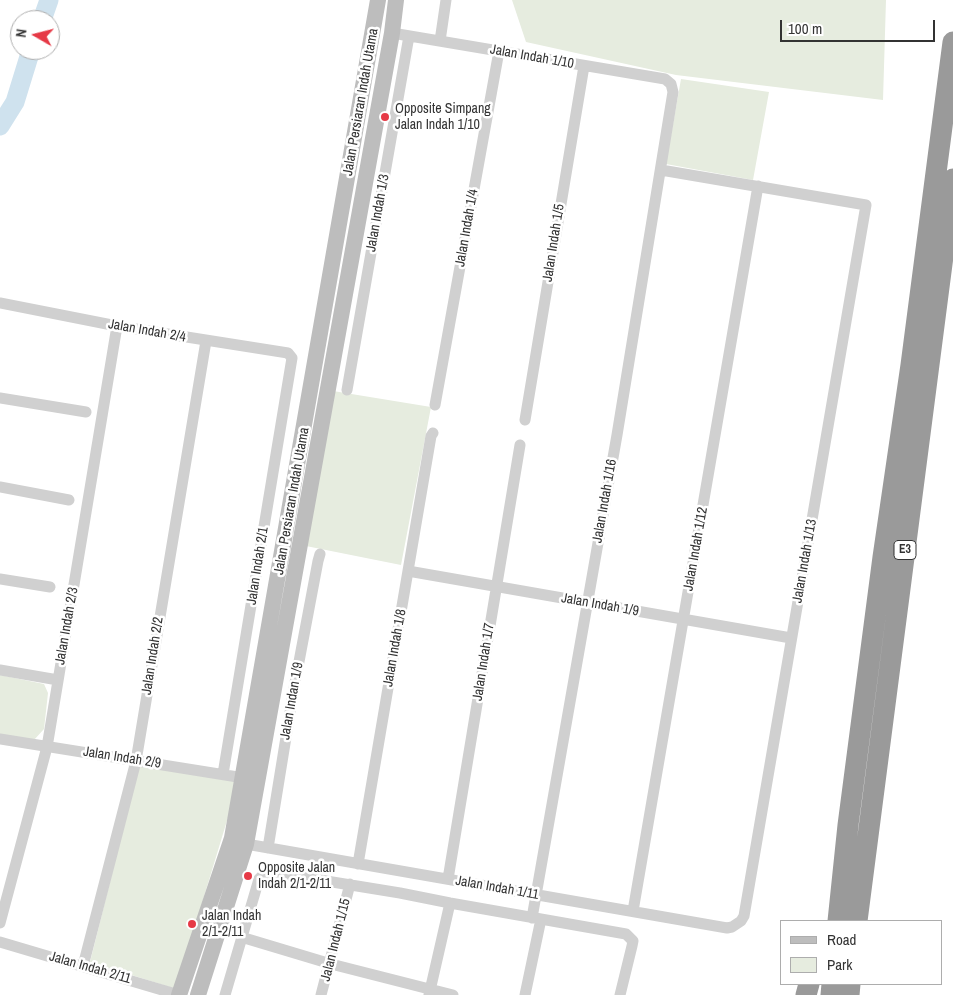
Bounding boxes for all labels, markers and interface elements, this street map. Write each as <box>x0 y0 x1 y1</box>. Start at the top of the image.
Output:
north arrow <box>10 10 60 60</box>
scale bar <box>783 10 938 42</box>
text: 100 m <box>788 18 822 39</box>
street label: Jalan Persiaran Indah Utama <box>340 27 382 177</box>
text: N <box>12 28 31 38</box>
street label: Jalan Indah 1/10 <box>489 41 575 73</box>
place label: Opposite Simpang Jalan Indah 1/10 <box>395 101 491 134</box>
marker: Opposite Simpang Jalan Indah 1/10 <box>379 111 391 123</box>
street label: Jalan Indah 1/3 <box>363 173 393 253</box>
street label: Jalan Indah 1/4 <box>452 188 482 268</box>
street label: Jalan Indah 1/5 <box>540 203 568 283</box>
street label: Jalan Indah 2/4 <box>107 316 187 346</box>
street label: Jalan Persiaran Indah Utama <box>271 426 313 576</box>
street label: Jalan Indah 1/16 <box>589 458 621 544</box>
street label: Jalan Indah 1/12 <box>680 506 712 592</box>
street label: Jalan Indah 1/13 <box>789 518 821 604</box>
street label: Jalan Indah 2/1 <box>244 526 272 606</box>
road number: E3 <box>894 540 916 560</box>
street label: Jalan Indah 2/3 <box>52 586 82 666</box>
street label: Jalan Indah 1/9 <box>560 590 640 620</box>
street label: Jalan Indah 1/8 <box>380 608 410 688</box>
street label: Jalan Indah 2/2 <box>139 616 167 696</box>
street label: Jalan Indah 1/7 <box>470 622 498 702</box>
street label: Jalan Indan 1/9 <box>277 661 307 741</box>
street label: Jalan Indah 2/9 <box>82 744 162 772</box>
place label: Opposite Jalan Indah 2/1-2/11 <box>258 860 335 892</box>
marker: Opposite Jalan Indah 2/1-2/11 <box>242 870 254 882</box>
street label: Jalan Indah 1/11 <box>454 872 540 904</box>
street label: Jalan Indah 1/15 <box>318 897 354 983</box>
place label: Jalan Indah 2/1-2/11 <box>202 908 261 940</box>
marker: Jalan Indah 2/1-2/11 <box>186 918 198 930</box>
legend <box>780 920 943 985</box>
text: Road <box>827 929 856 950</box>
street label: Jalan Indah 2/11 <box>47 948 133 988</box>
text: Park <box>827 954 852 975</box>

